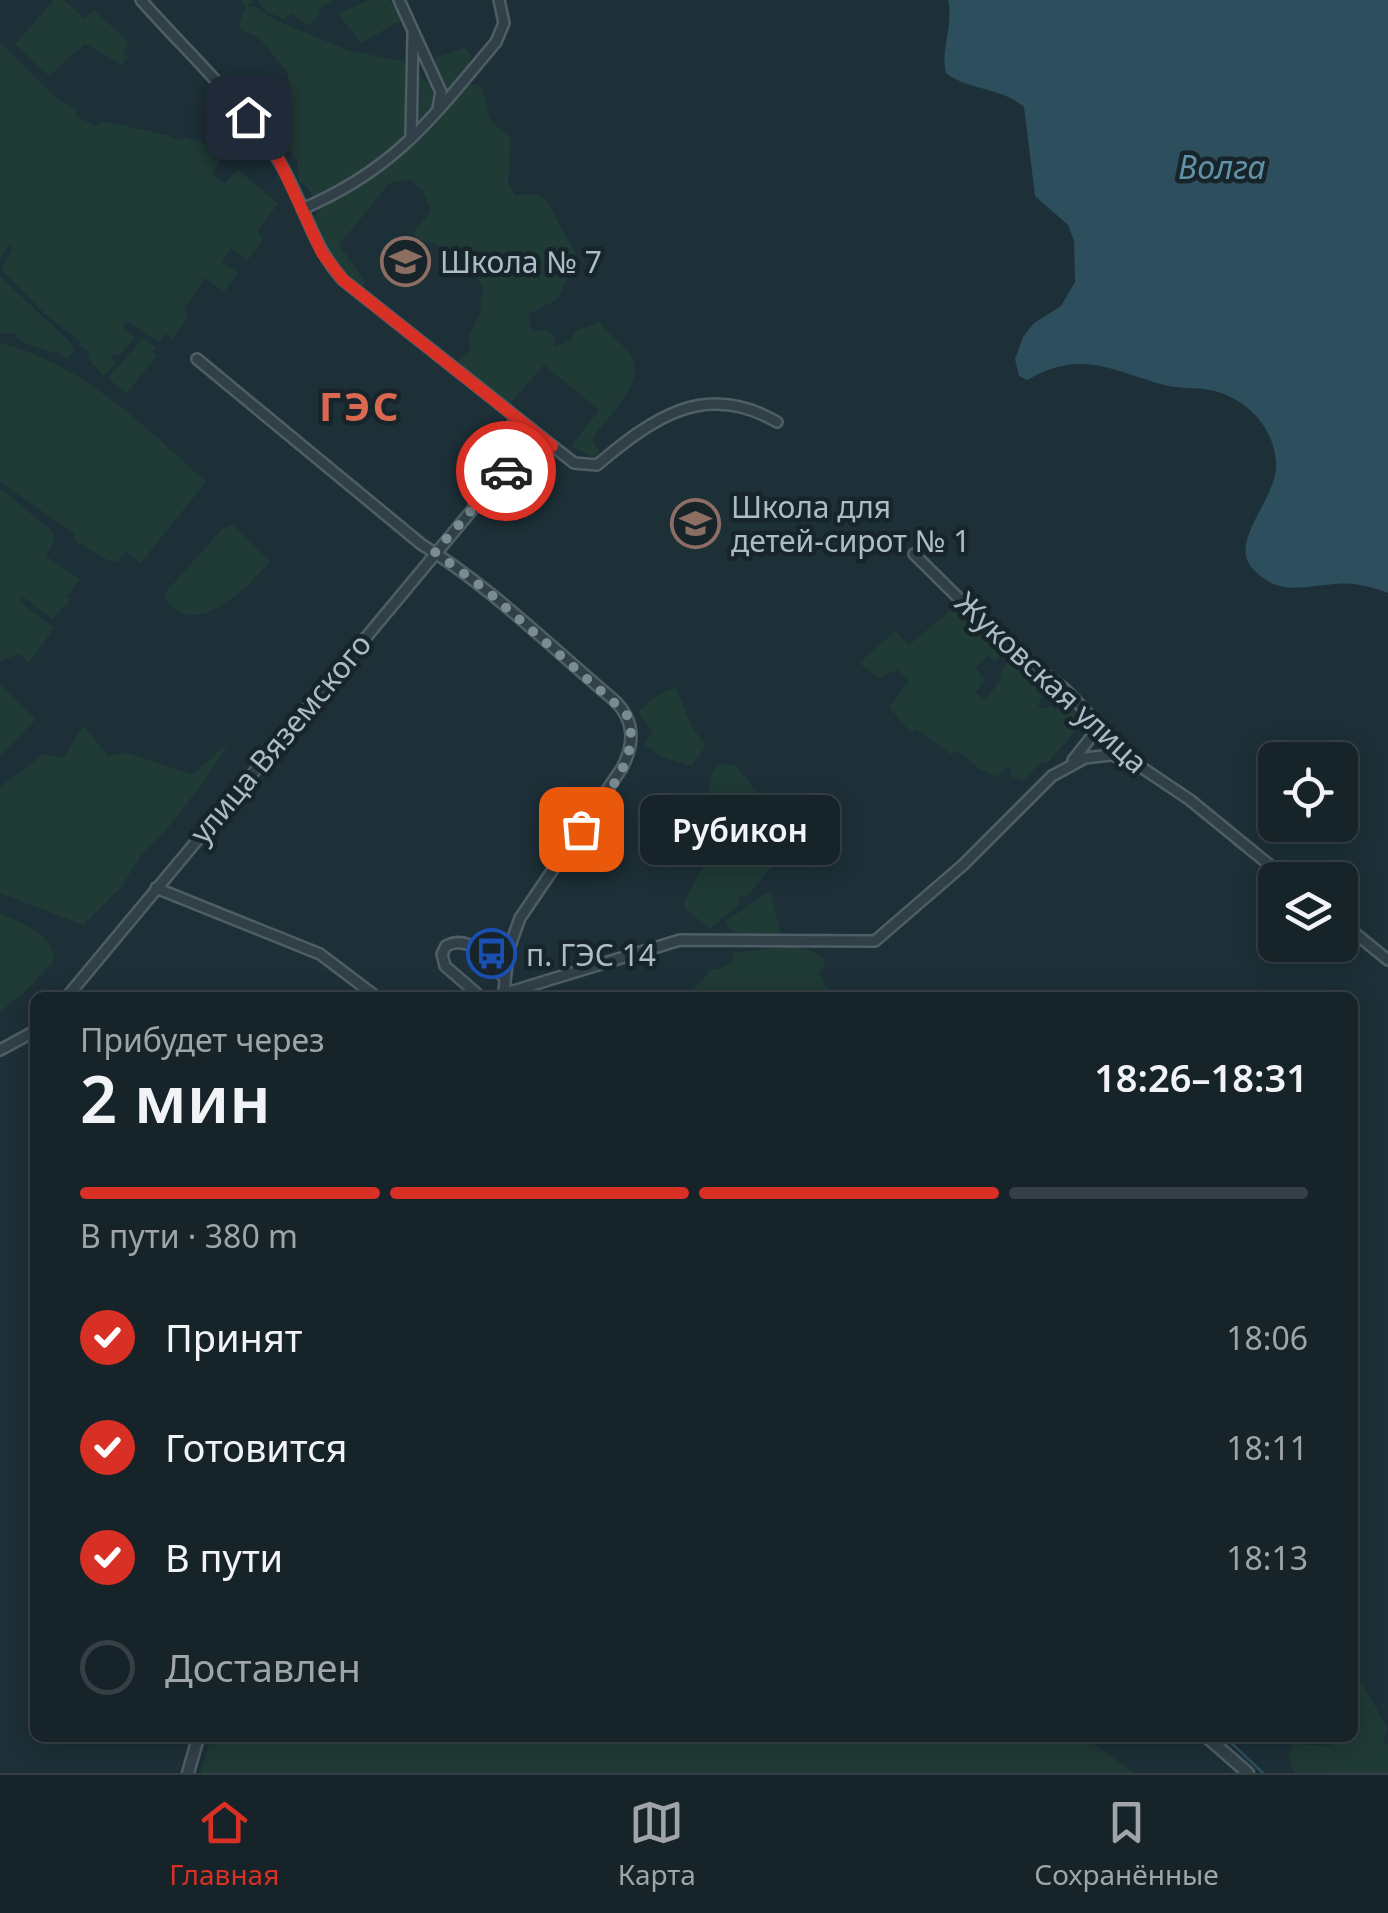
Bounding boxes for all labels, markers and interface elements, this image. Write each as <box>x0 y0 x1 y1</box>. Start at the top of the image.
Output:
pin <box>206 75 291 160</box>
icon: home <box>221 90 276 145</box>
water label: Волга <box>1178 145 1266 188</box>
school or university icon: Школа № 7 <box>379 235 431 287</box>
place label: Школа № 7 <box>440 241 602 282</box>
district label: ГЭС <box>319 378 401 433</box>
courier <box>456 421 556 521</box>
icon: car <box>479 444 534 499</box>
place label: Школа для детей-сирот № 1 <box>731 486 970 561</box>
school or university icon: Школа для детей-сирот № 1 <box>670 497 722 549</box>
street label: Жуковская улица <box>947 582 1157 782</box>
street label: улица Вяземского <box>180 624 380 852</box>
map controls <box>1258 742 1358 962</box>
button: locate <box>1258 742 1358 842</box>
pin <box>539 787 624 872</box>
callout: Рубикон <box>641 794 841 864</box>
icon: bag <box>554 802 609 857</box>
text: Рубикон <box>672 808 808 851</box>
button: layers <box>1258 862 1358 962</box>
bus stop icon: п. ГЭС 14 <box>465 928 517 980</box>
place label: п. ГЭС 14 <box>526 934 656 975</box>
text: Прибудет через <box>80 1018 325 1061</box>
text: 18:26–18:31 <box>1094 1051 1308 1103</box>
text: 2 мин <box>80 1054 271 1142</box>
text: В пути · 380 m <box>80 1214 298 1257</box>
icon: check <box>80 1310 135 1365</box>
text: Принят <box>165 1311 302 1363</box>
text: 18:06 <box>1226 1316 1308 1359</box>
icon: check <box>80 1420 135 1475</box>
text: Готовится <box>165 1421 347 1473</box>
text: 18:11 <box>1226 1426 1308 1469</box>
icon: check <box>80 1530 135 1585</box>
text: В пути <box>165 1531 283 1583</box>
text: 18:13 <box>1226 1536 1308 1579</box>
text: Доставлен <box>165 1641 361 1693</box>
tab: Главная <box>169 1795 279 1893</box>
tab: Карта <box>618 1795 696 1893</box>
tab: Сохранённые <box>1034 1795 1219 1893</box>

